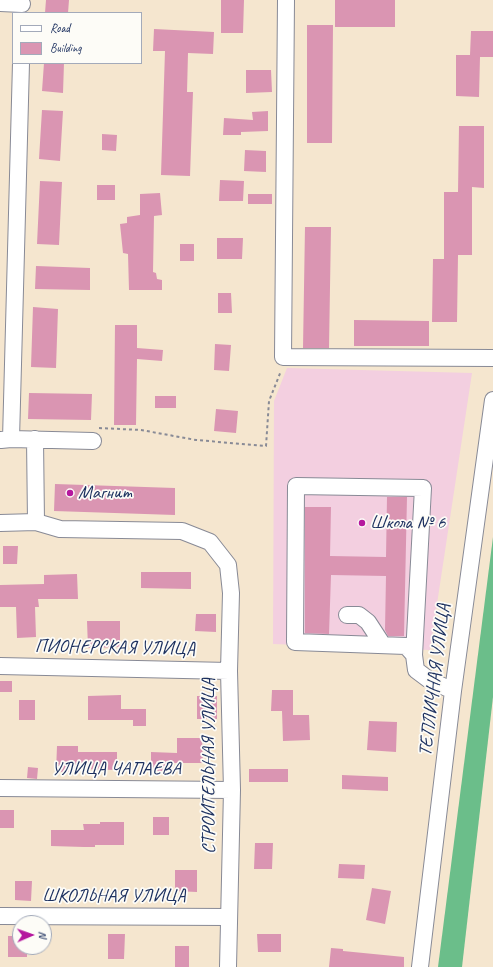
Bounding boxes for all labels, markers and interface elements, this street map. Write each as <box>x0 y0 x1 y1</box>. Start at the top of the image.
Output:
legend <box>12 12 142 64</box>
text: Road <box>50 20 70 36</box>
text: Building <box>50 40 82 56</box>
place label: Магнит <box>78 482 132 504</box>
marker: Магнит <box>65 488 75 498</box>
place label: Школа № 6 <box>370 512 445 534</box>
marker: Школа № 6 <box>357 518 367 528</box>
street label: ТЕПЛИЧНАЯ УЛИЦА <box>414 602 456 758</box>
street label: ПИОНЕРСКАЯ УЛИЦА <box>35 635 195 661</box>
street label: СТРОИТЕЛЬНАЯ УЛИЦА <box>198 678 220 854</box>
street label: УЛИЦА ЧАПАЕВА <box>51 758 181 780</box>
street label: ШКОЛЬНАЯ УЛИЦА <box>42 885 186 907</box>
north arrow <box>12 915 52 955</box>
text: N <box>36 931 50 938</box>

